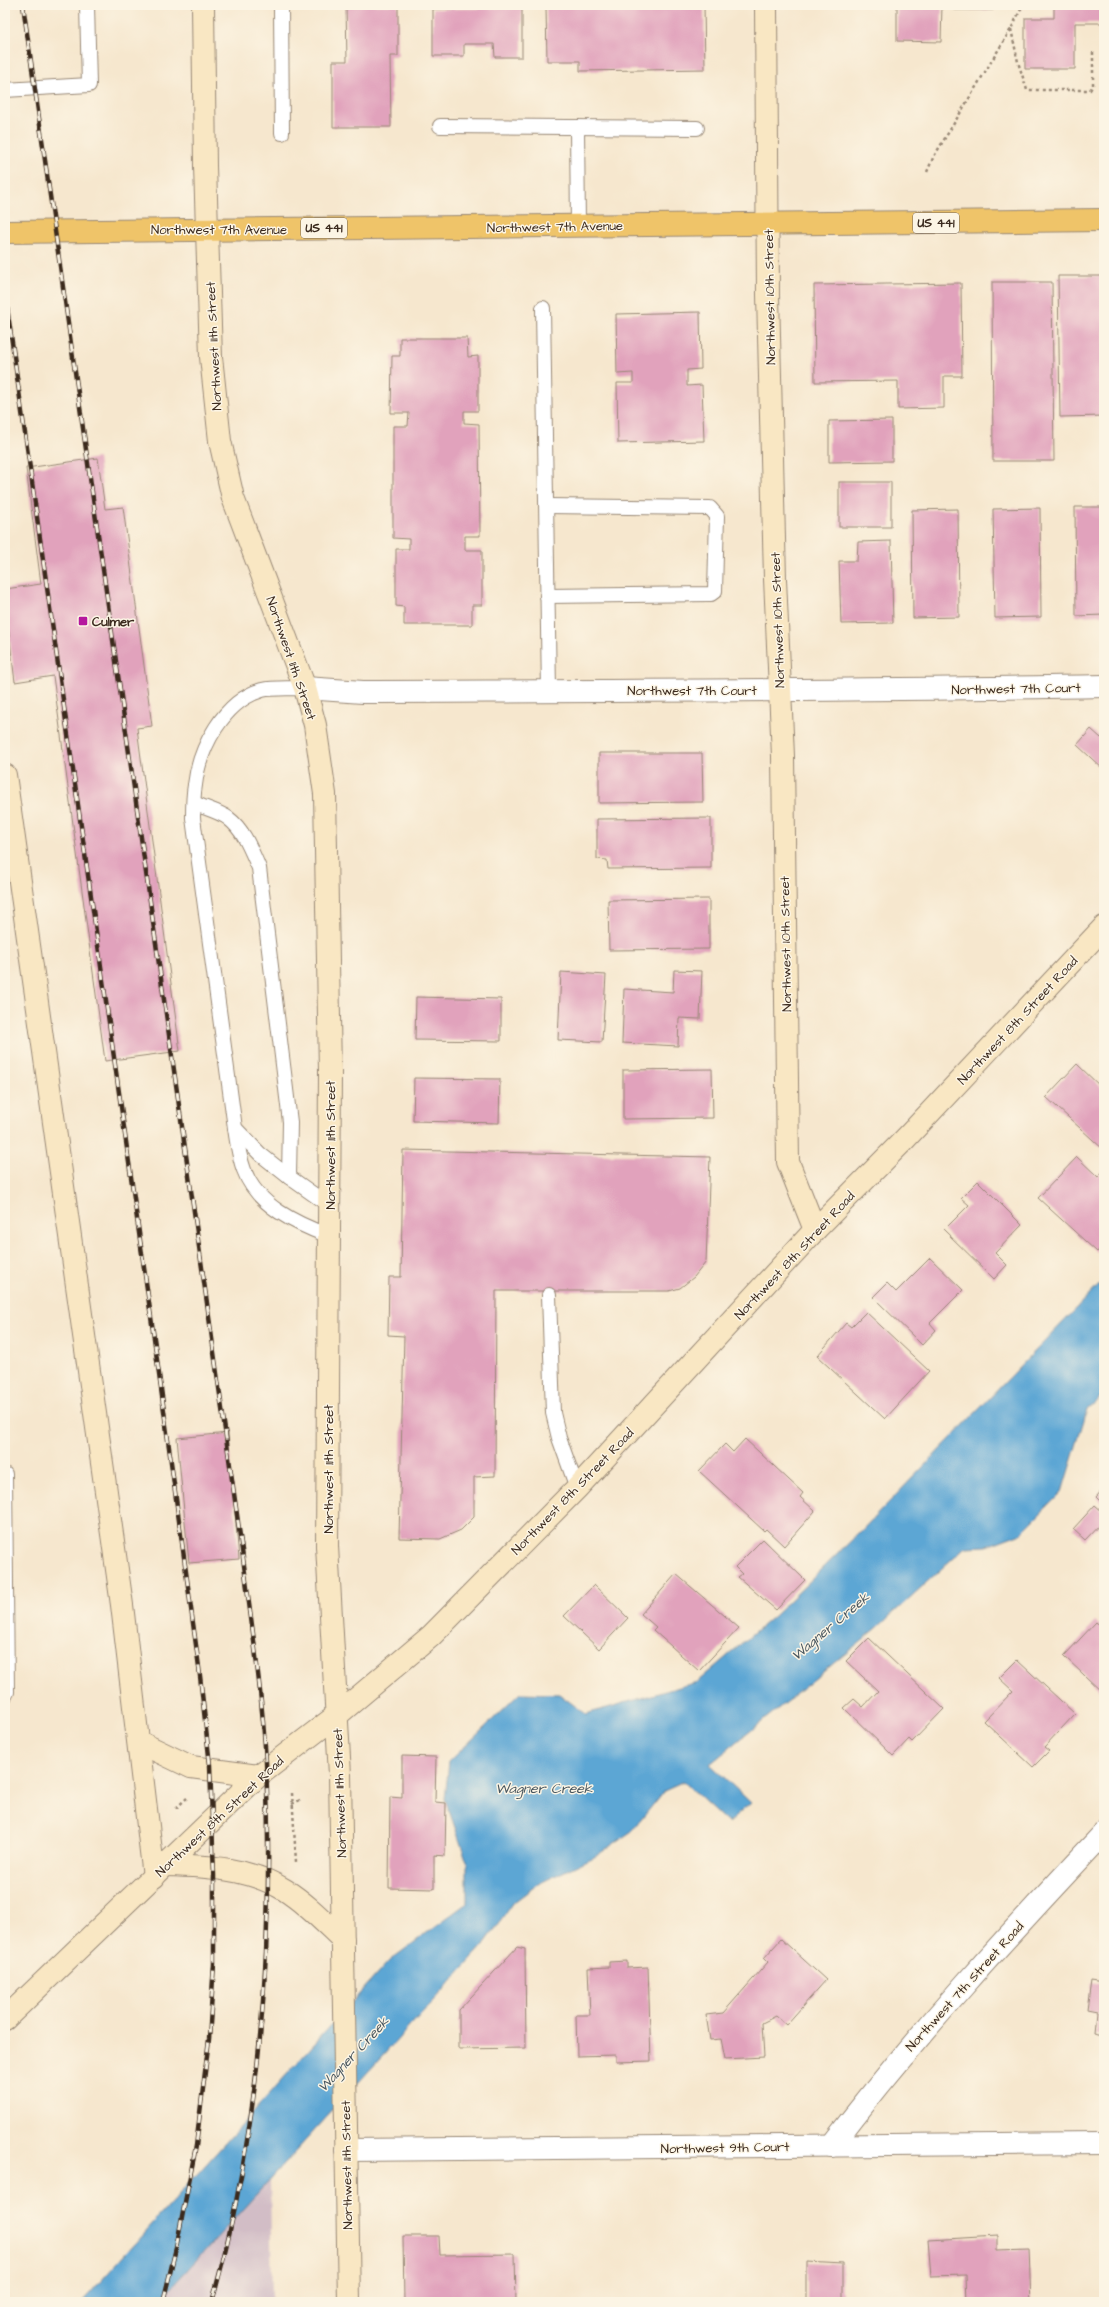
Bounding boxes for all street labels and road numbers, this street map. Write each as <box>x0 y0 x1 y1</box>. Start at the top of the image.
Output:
road number: US 441 <box>913 213 959 233</box>
street label: Northwest 7th Avenue <box>487 217 623 237</box>
road number: US 441 <box>301 218 347 238</box>
street label: Northwest 7th Avenue <box>151 221 287 239</box>
street label: Northwest 10th Street <box>760 228 780 365</box>
street label: Northwest 11th Street <box>202 280 226 411</box>
street label: Northwest 10th Street <box>767 551 789 688</box>
street label: Northwest 11th Street <box>262 594 321 723</box>
street label: Northwest 7th Court <box>951 679 1082 699</box>
street label: Northwest 7th Court <box>627 682 757 700</box>
street label: Northwest 10th Street <box>776 875 796 1012</box>
street label: Northwest 8th Street Road <box>953 952 1082 1089</box>
street label: Northwest 11th Street <box>322 1080 340 1210</box>
street label: Northwest 8th Street Road <box>730 1187 859 1324</box>
street label: Northwest 11th Street <box>320 1404 338 1534</box>
street label: Northwest 8th Street Road <box>507 1424 638 1559</box>
street label: Northwest 11th Street <box>329 1727 351 1858</box>
street label: Northwest 8th Street Road <box>152 1752 288 1881</box>
street label: Northwest 7th Street Road <box>902 1918 1028 2055</box>
street label: Northwest 11th Street <box>337 2099 357 2230</box>
street label: Northwest 9th Court <box>661 2138 790 2158</box>

